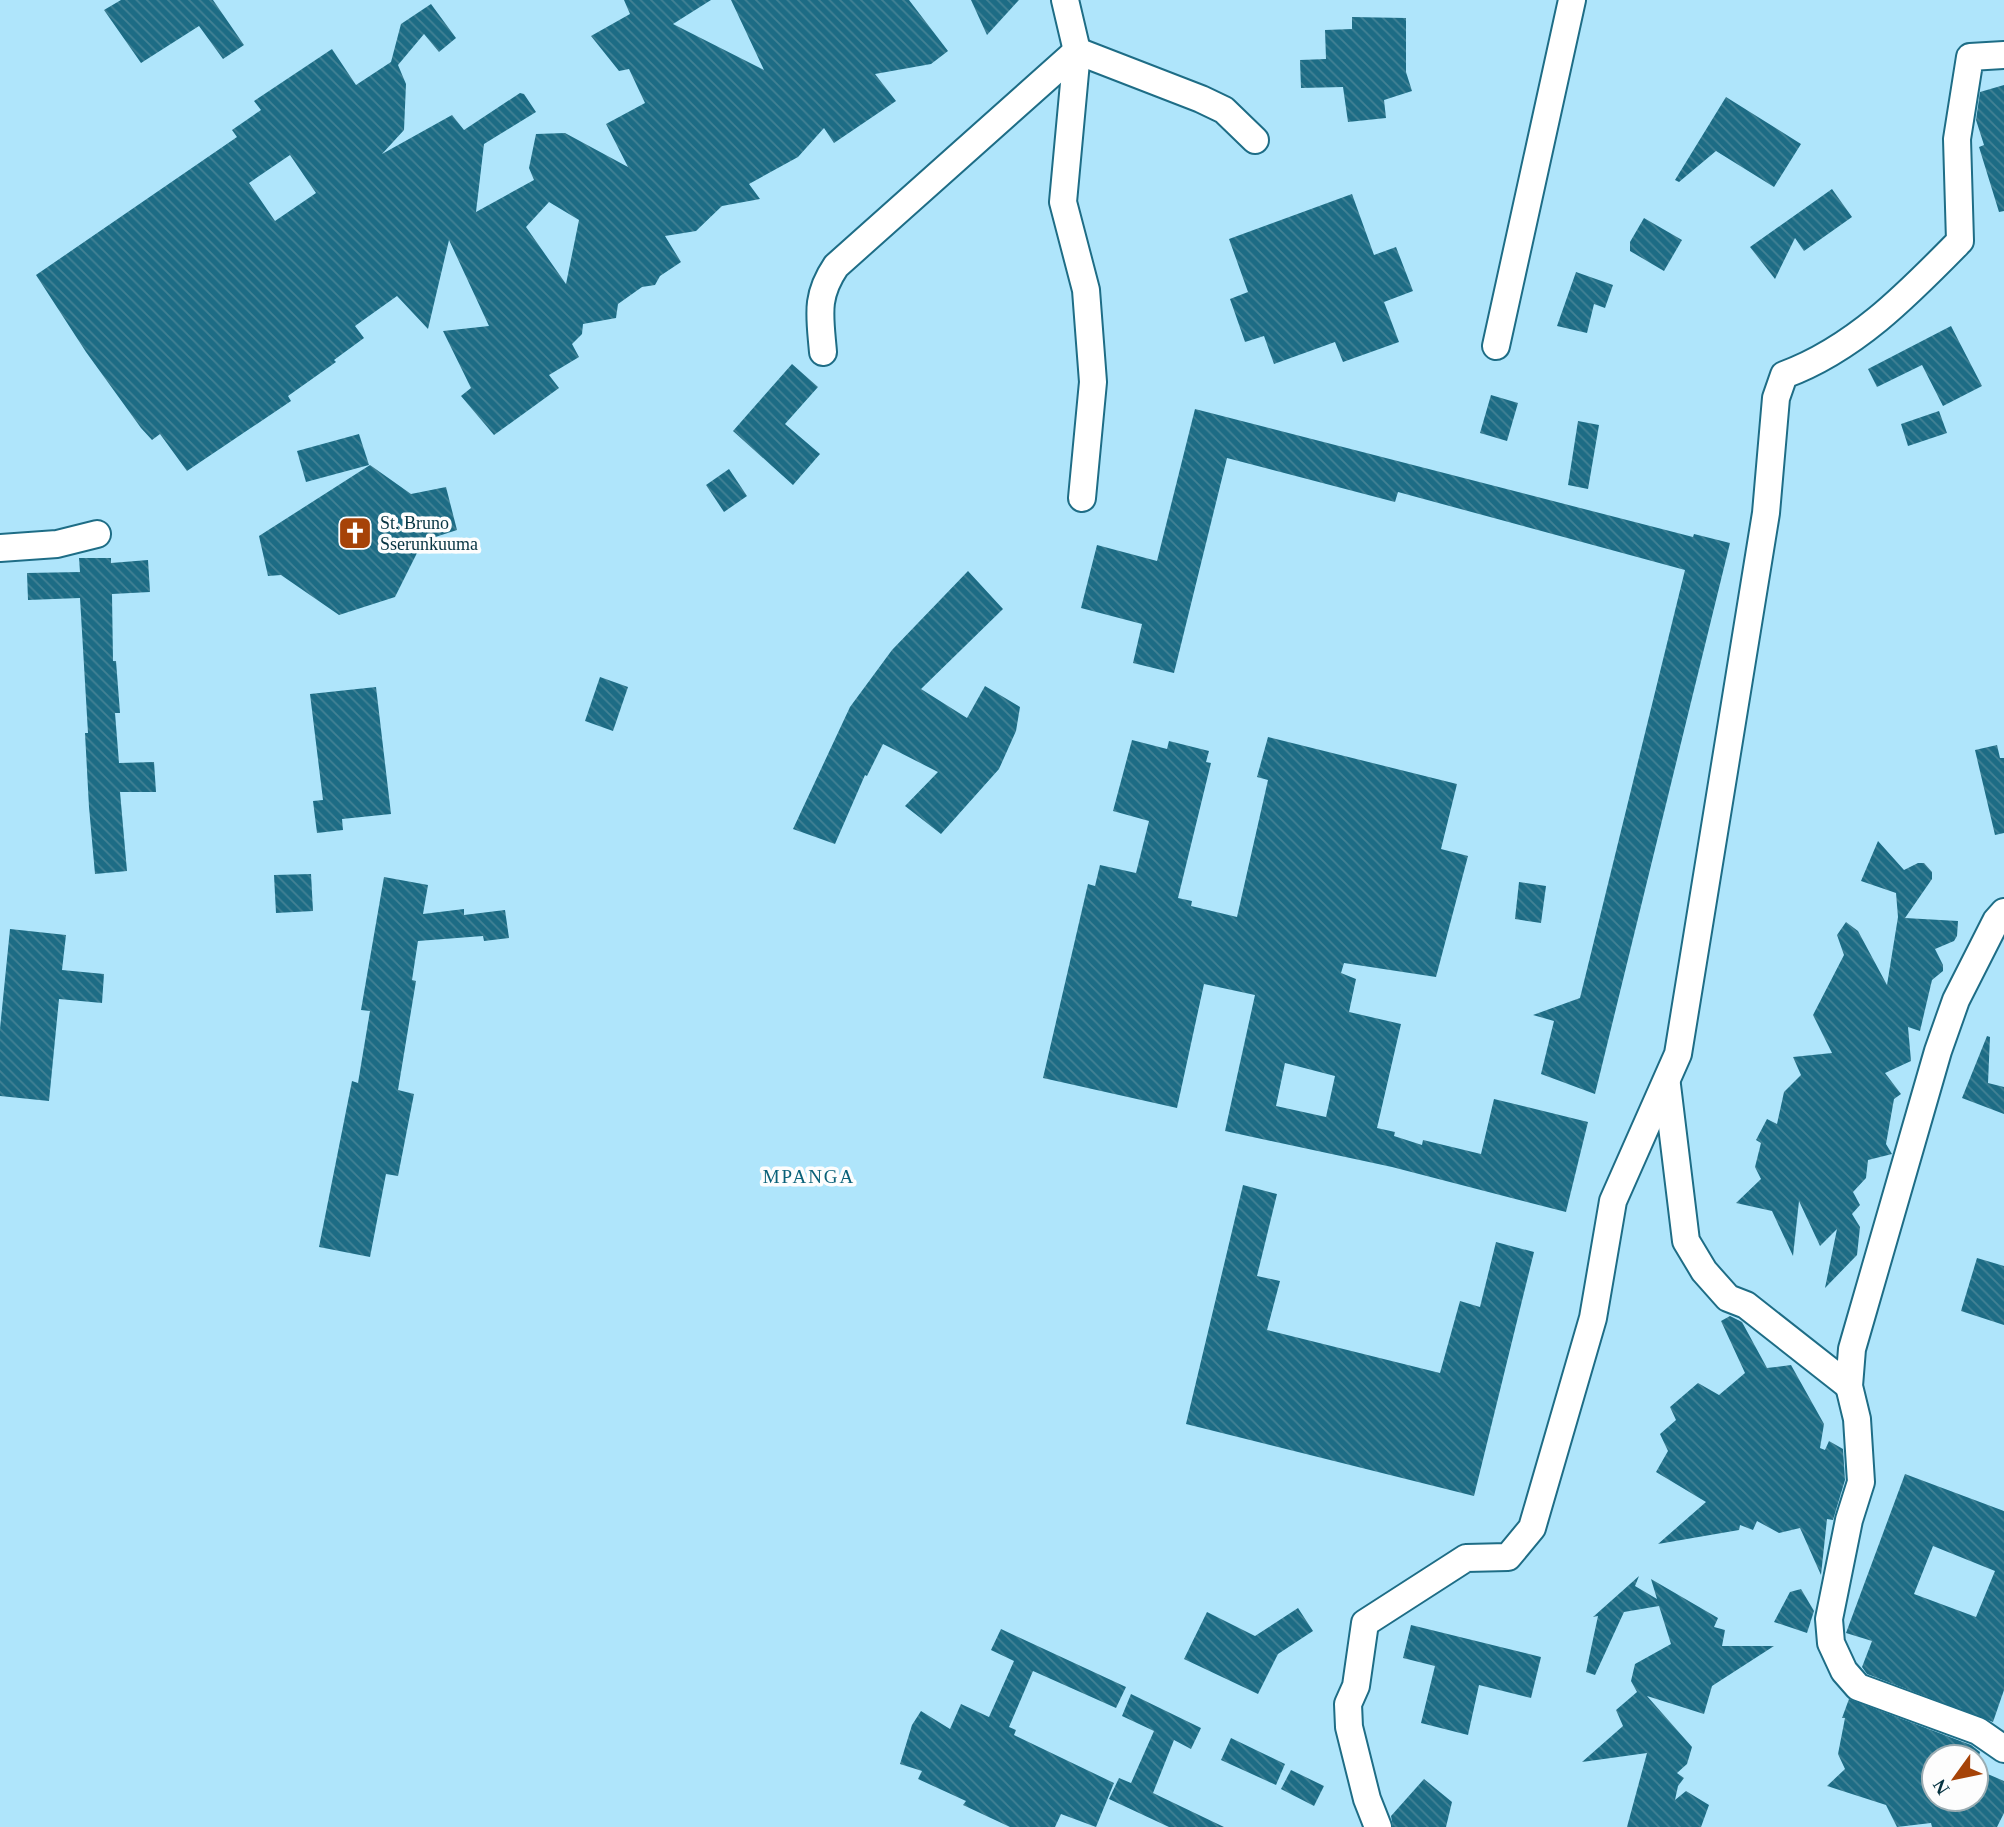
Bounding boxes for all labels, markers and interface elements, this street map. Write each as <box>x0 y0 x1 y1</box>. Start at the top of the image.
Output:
place label: St. Bruno Sserunkuuma <box>380 513 478 554</box>
church icon: St. Bruno Sserunkuuma <box>336 514 374 552</box>
district label: MPANGA <box>763 1166 855 1187</box>
north arrow <box>1920 1743 1990 1813</box>
text: N <box>1928 1775 1954 1798</box>

